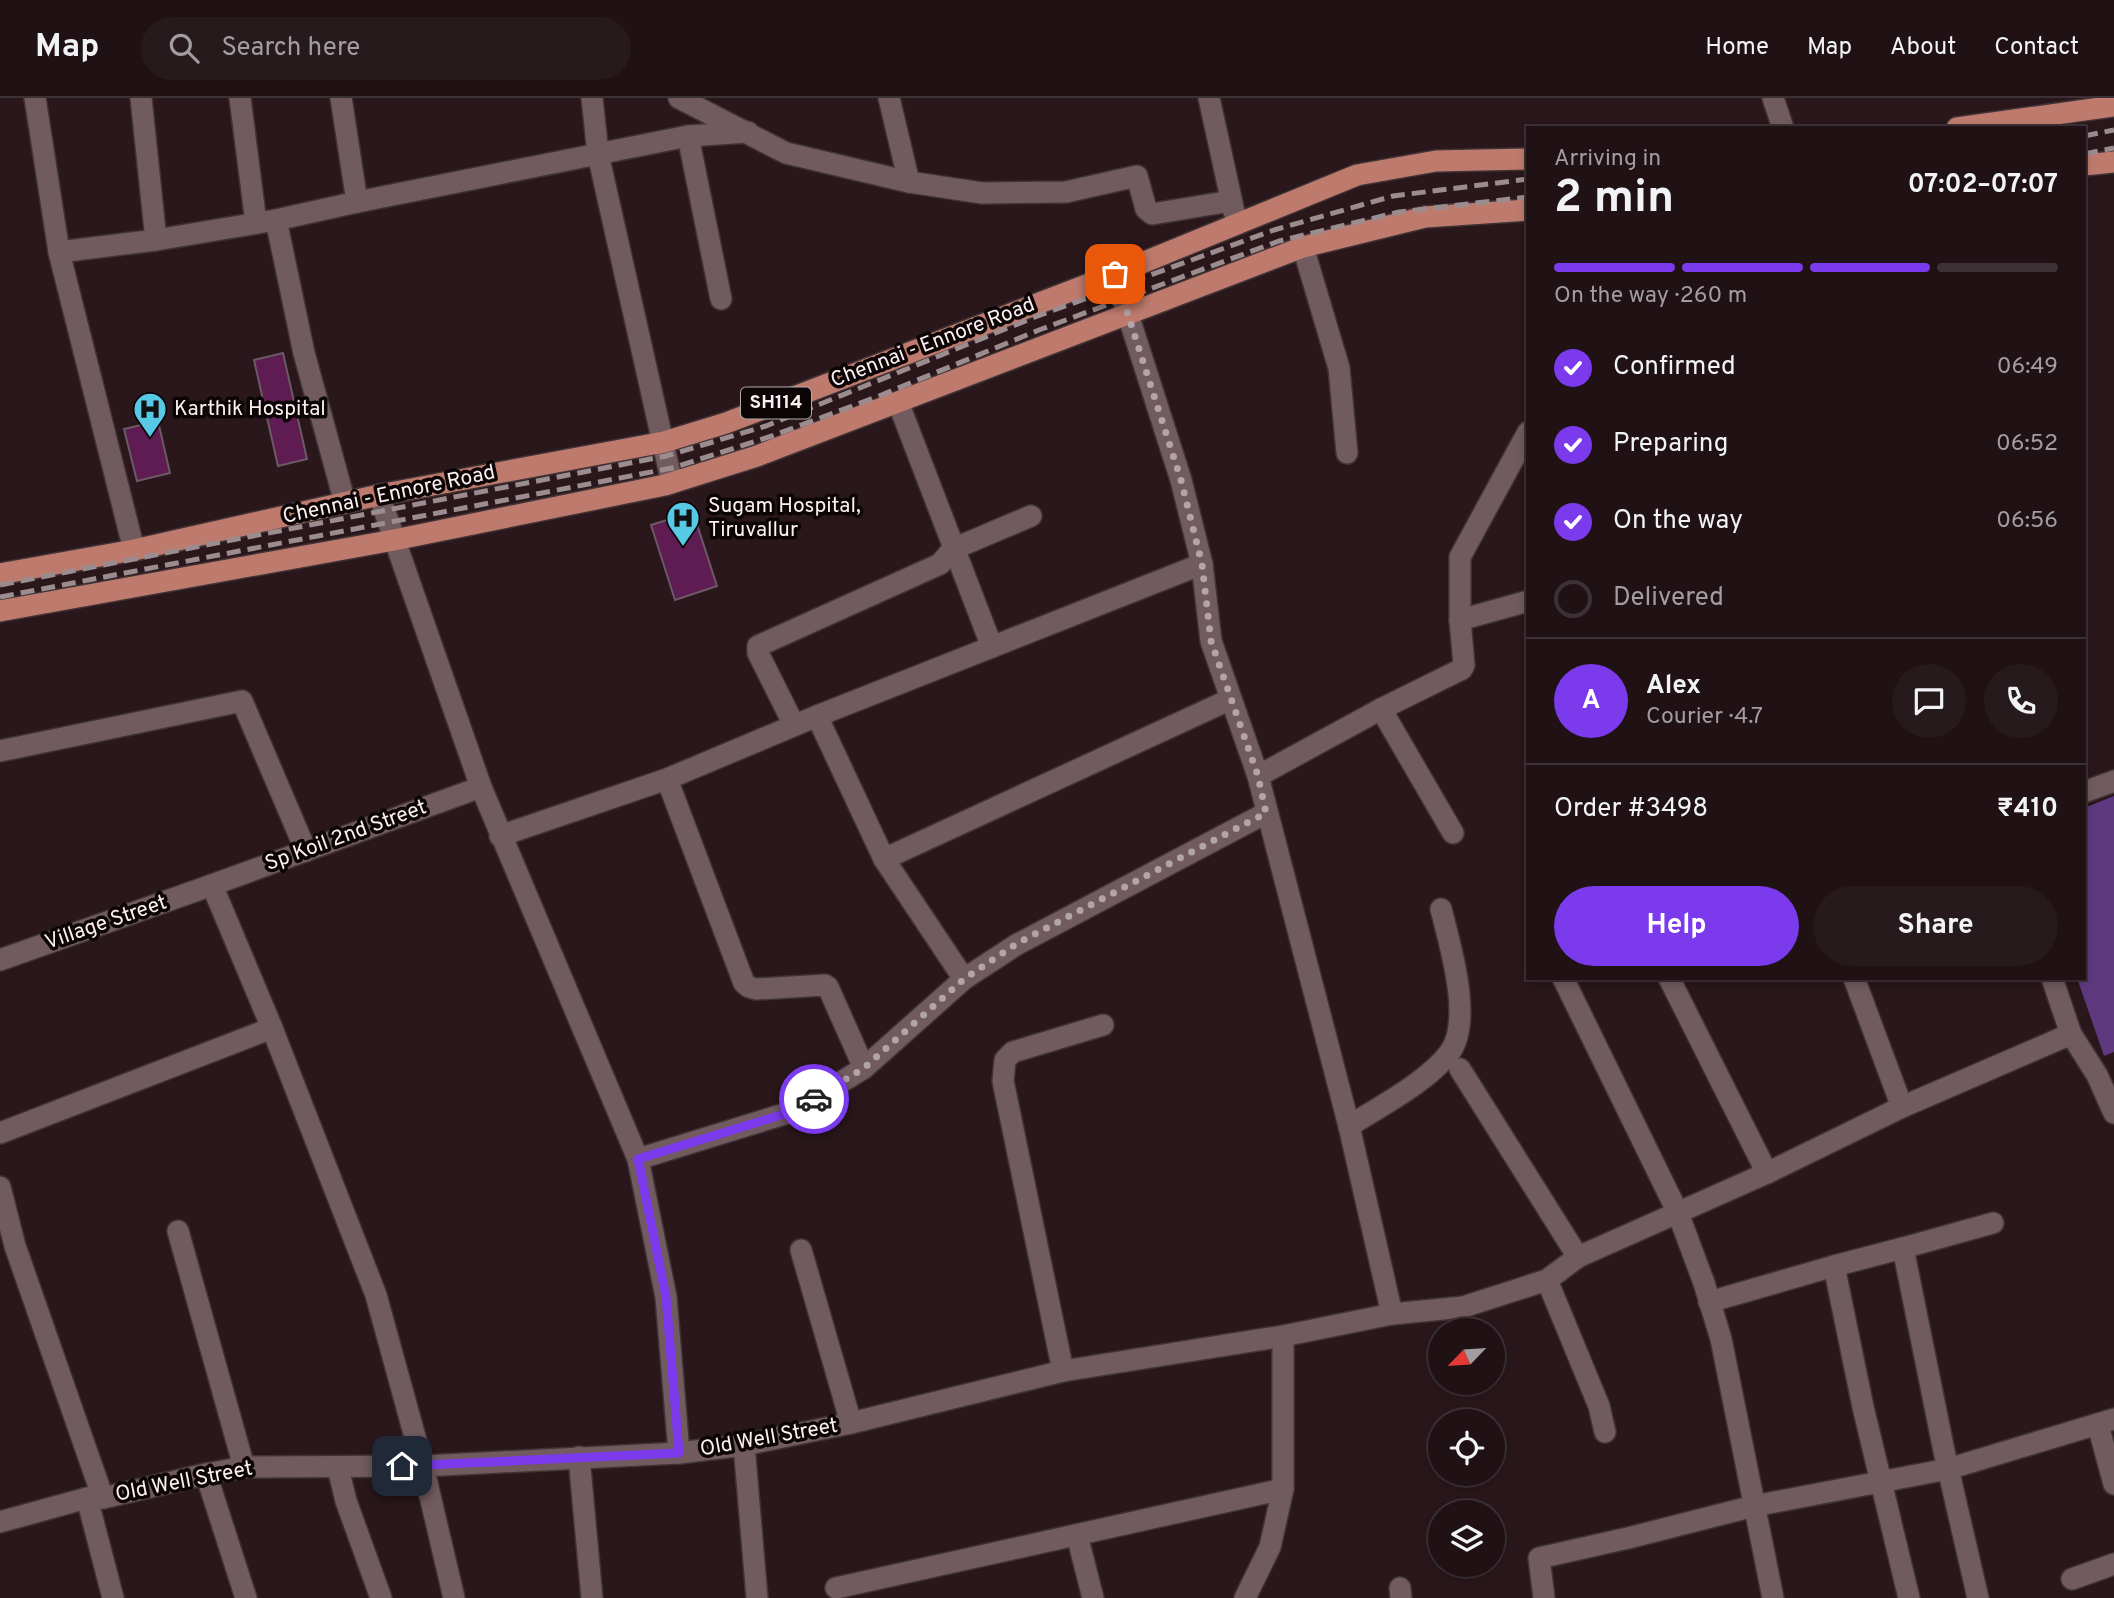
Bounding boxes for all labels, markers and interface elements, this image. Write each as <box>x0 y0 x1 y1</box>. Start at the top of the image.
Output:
search box <box>141 17 631 80</box>
text: Map <box>35 27 99 69</box>
icon: search <box>165 29 203 67</box>
text: Search here <box>221 32 360 65</box>
text: Home <box>1705 33 1769 63</box>
text: Map <box>1807 33 1852 63</box>
text: About <box>1890 33 1956 63</box>
text: Contact <box>1994 33 2079 63</box>
text: Arriving in <box>1554 145 1661 174</box>
text: 07:02–07:07 <box>1908 169 2058 202</box>
text: 2 min <box>1554 170 1674 229</box>
pin <box>1085 244 1145 304</box>
icon: bag <box>1096 255 1134 293</box>
text: On the way · 260 m <box>1554 282 1747 311</box>
street label: Chennai - Ennore Road <box>827 292 1039 394</box>
icon: check <box>1554 349 1592 387</box>
text: Confirmed <box>1613 351 1736 384</box>
text: 06:49 <box>1997 353 2058 382</box>
road number: SH114 <box>741 388 811 418</box>
hospital icon: Karthik Hospital <box>131 390 169 439</box>
place label: Karthik Hospital <box>174 396 326 423</box>
icon: check <box>1554 426 1592 464</box>
text: Preparing <box>1613 428 1728 461</box>
text: 06:52 <box>1996 430 2058 459</box>
street label: Chennai - Ennore Road <box>280 459 498 531</box>
place label: Sugam Hospital, Tiruvallur <box>708 493 861 544</box>
hospital icon: Sugam Hospital, Tiruvallur <box>664 499 702 548</box>
icon: check <box>1554 503 1592 541</box>
text: On the way <box>1613 505 1743 538</box>
text: 06:56 <box>1996 507 2058 536</box>
text: Delivered <box>1613 582 1724 615</box>
button: chat <box>1892 664 1966 738</box>
button: phone <box>1984 664 2058 738</box>
text: Alex <box>1646 670 1701 703</box>
text: A <box>1582 685 1600 718</box>
text: Courier · 4.7 <box>1646 703 1763 732</box>
text: Order #3498 <box>1554 793 1708 826</box>
text: ₹410 <box>1997 793 2058 826</box>
street label: Sp Koil 2nd Street <box>262 794 430 878</box>
button: Help <box>1554 886 1799 966</box>
button: Share <box>1813 886 2058 966</box>
street label: Village Street <box>41 890 171 956</box>
courier <box>779 1064 849 1134</box>
icon: car <box>795 1080 833 1118</box>
north arrow <box>1428 1318 1505 1395</box>
map controls <box>1428 1318 1505 1577</box>
button: locate <box>1428 1409 1505 1486</box>
street label: Old Well Street <box>698 1413 840 1463</box>
pin <box>372 1436 432 1496</box>
icon: home <box>383 1447 421 1485</box>
street label: Old Well Street <box>113 1455 255 1509</box>
button: layers <box>1428 1500 1505 1577</box>

